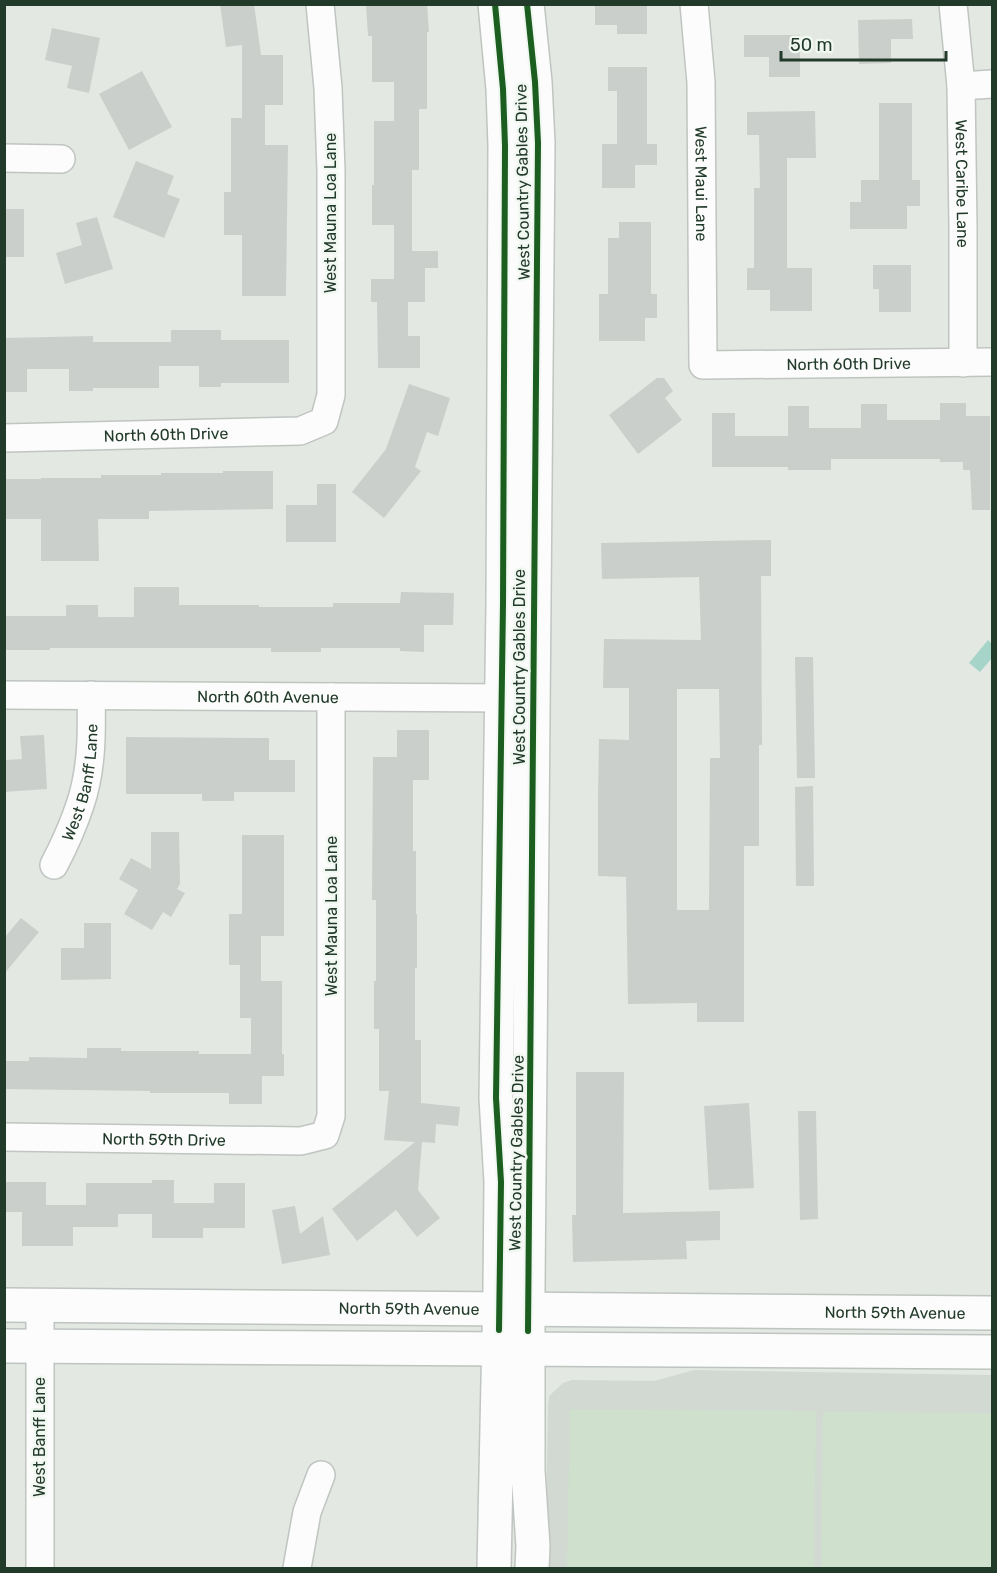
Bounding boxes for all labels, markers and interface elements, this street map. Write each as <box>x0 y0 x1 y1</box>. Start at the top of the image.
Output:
scale bar <box>781 24 946 62</box>
text: 50 m <box>790 34 833 56</box>
street label: West Country Gables Drive <box>511 84 534 280</box>
street label: West Caribe Lane <box>951 119 972 248</box>
street label: West Maui Lane <box>691 126 711 241</box>
street label: West Mauna Loa Lane <box>321 133 340 293</box>
street label: North 60th Drive <box>786 354 911 374</box>
street label: North 60th Drive <box>103 424 229 446</box>
street label: West Country Gables Drive <box>510 569 529 765</box>
street label: North 60th Avenue <box>197 687 339 707</box>
street label: West Banff Lane <box>58 723 101 844</box>
street label: West Mauna Loa Lane <box>322 836 341 996</box>
street label: West Country Gables Drive <box>505 1055 528 1251</box>
street label: North 59th Drive <box>102 1129 226 1150</box>
street label: North 59th Avenue <box>338 1299 480 1319</box>
street label: North 59th Avenue <box>824 1303 966 1323</box>
street label: West Banff Lane <box>30 1377 49 1497</box>

